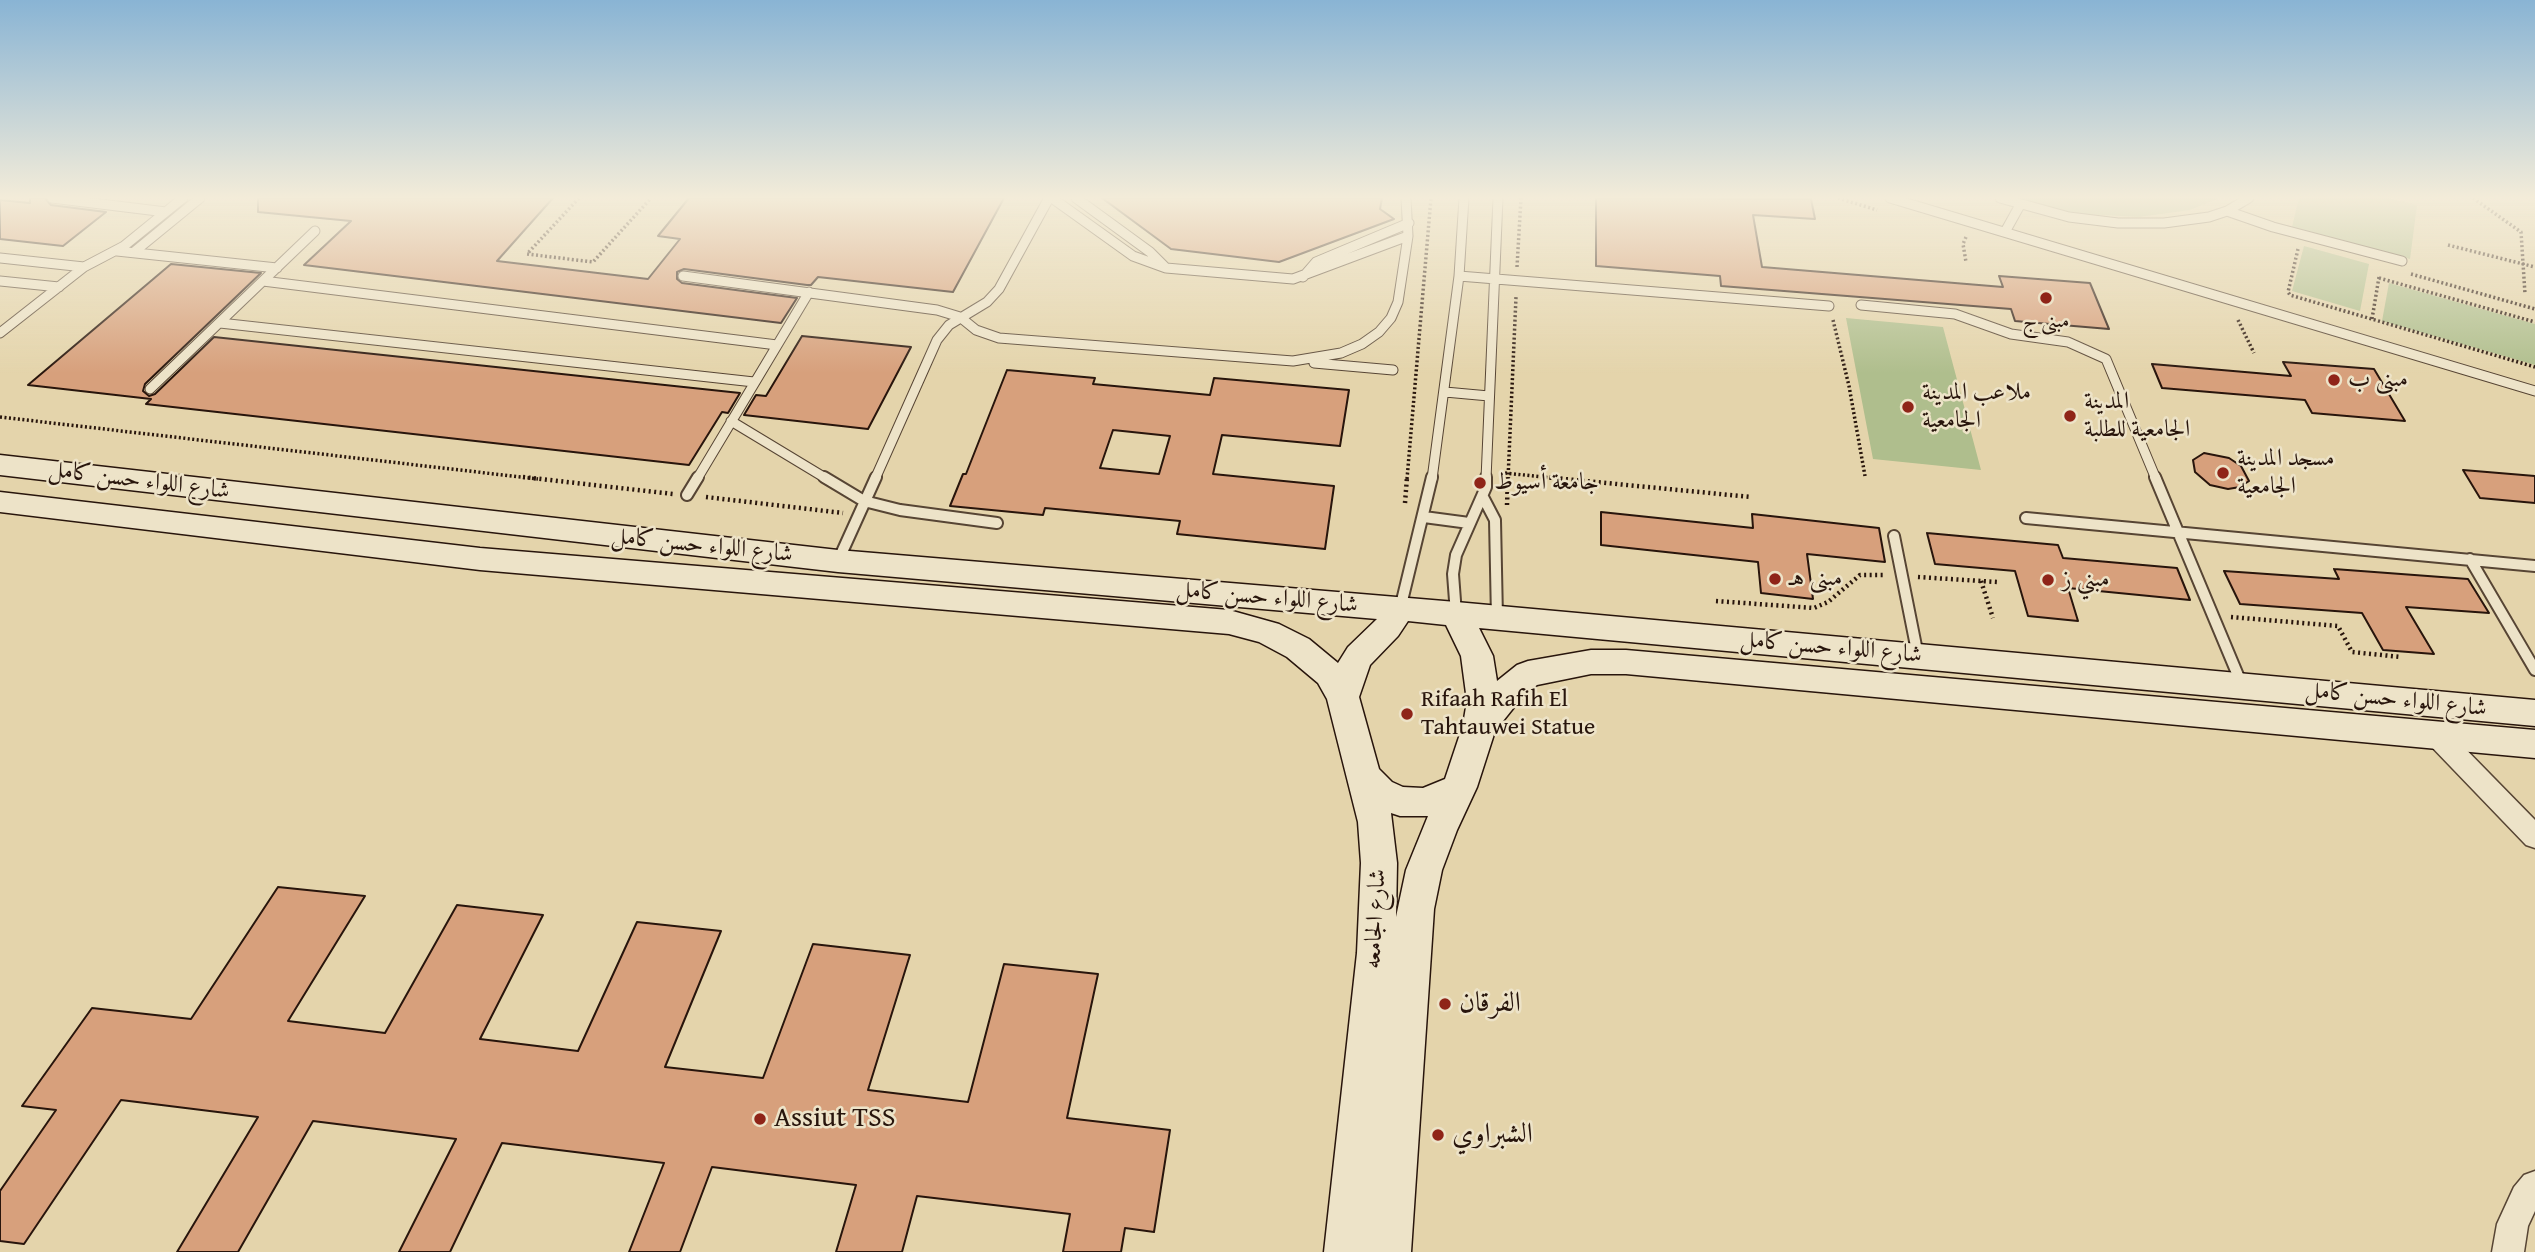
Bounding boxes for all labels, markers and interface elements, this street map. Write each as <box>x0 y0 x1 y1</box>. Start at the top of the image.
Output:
marker: مبنى ج <box>2038 290 2054 306</box>
place label: مبنى ج <box>2022 309 2070 335</box>
place label: مبنى ب <box>2348 366 2408 394</box>
marker: مبنى ب <box>2326 372 2342 388</box>
place label: ملاعب المدينة الجامعية <box>1922 379 2031 435</box>
place label: المدينة الجامعية للطلبة <box>2084 388 2190 444</box>
marker: ملاعب المدينة الجامعية <box>1900 399 1916 415</box>
marker: المدينة الجامعية للطلبة <box>2062 408 2078 424</box>
place label: مسجد المدينة الجامعية <box>2237 445 2335 501</box>
street label: شارع اللواء حسن كامل <box>47 456 231 506</box>
marker: مسجد المدينة الجامعية <box>2215 465 2231 481</box>
place label: جامعة أسيوط <box>1494 469 1599 497</box>
marker: جامعة أسيوط <box>1472 475 1488 491</box>
street label: شارع اللواء حسن كامل <box>610 522 794 570</box>
place label: مبنى هـ <box>1789 565 1842 593</box>
place label: مبني ز <box>2062 566 2110 594</box>
marker: مبنى هـ <box>1767 571 1783 587</box>
marker: مبني ز <box>2040 572 2056 588</box>
street label: شارع اللواء حسن كامل <box>1175 576 1359 620</box>
street label: شارع اللواء حسن كامل <box>1739 626 1923 670</box>
street label: شارع اللواء حسن كامل <box>2304 676 2488 724</box>
place label: Rifaah Rafih El Tahtauwei Statue <box>1421 686 1595 742</box>
marker: Rifaah Rafih El Tahtauwei Statue <box>1399 706 1415 722</box>
street label: شارع الجامعه <box>1359 868 1393 970</box>
place label: الفرقان <box>1459 987 1521 1021</box>
marker: الفرقان <box>1437 996 1453 1012</box>
place label: Assiut TSS <box>774 1102 895 1136</box>
marker: Assiut TSS <box>752 1111 768 1127</box>
place label: الشبراوي <box>1452 1118 1533 1152</box>
marker: الشبراوي <box>1430 1127 1446 1143</box>

